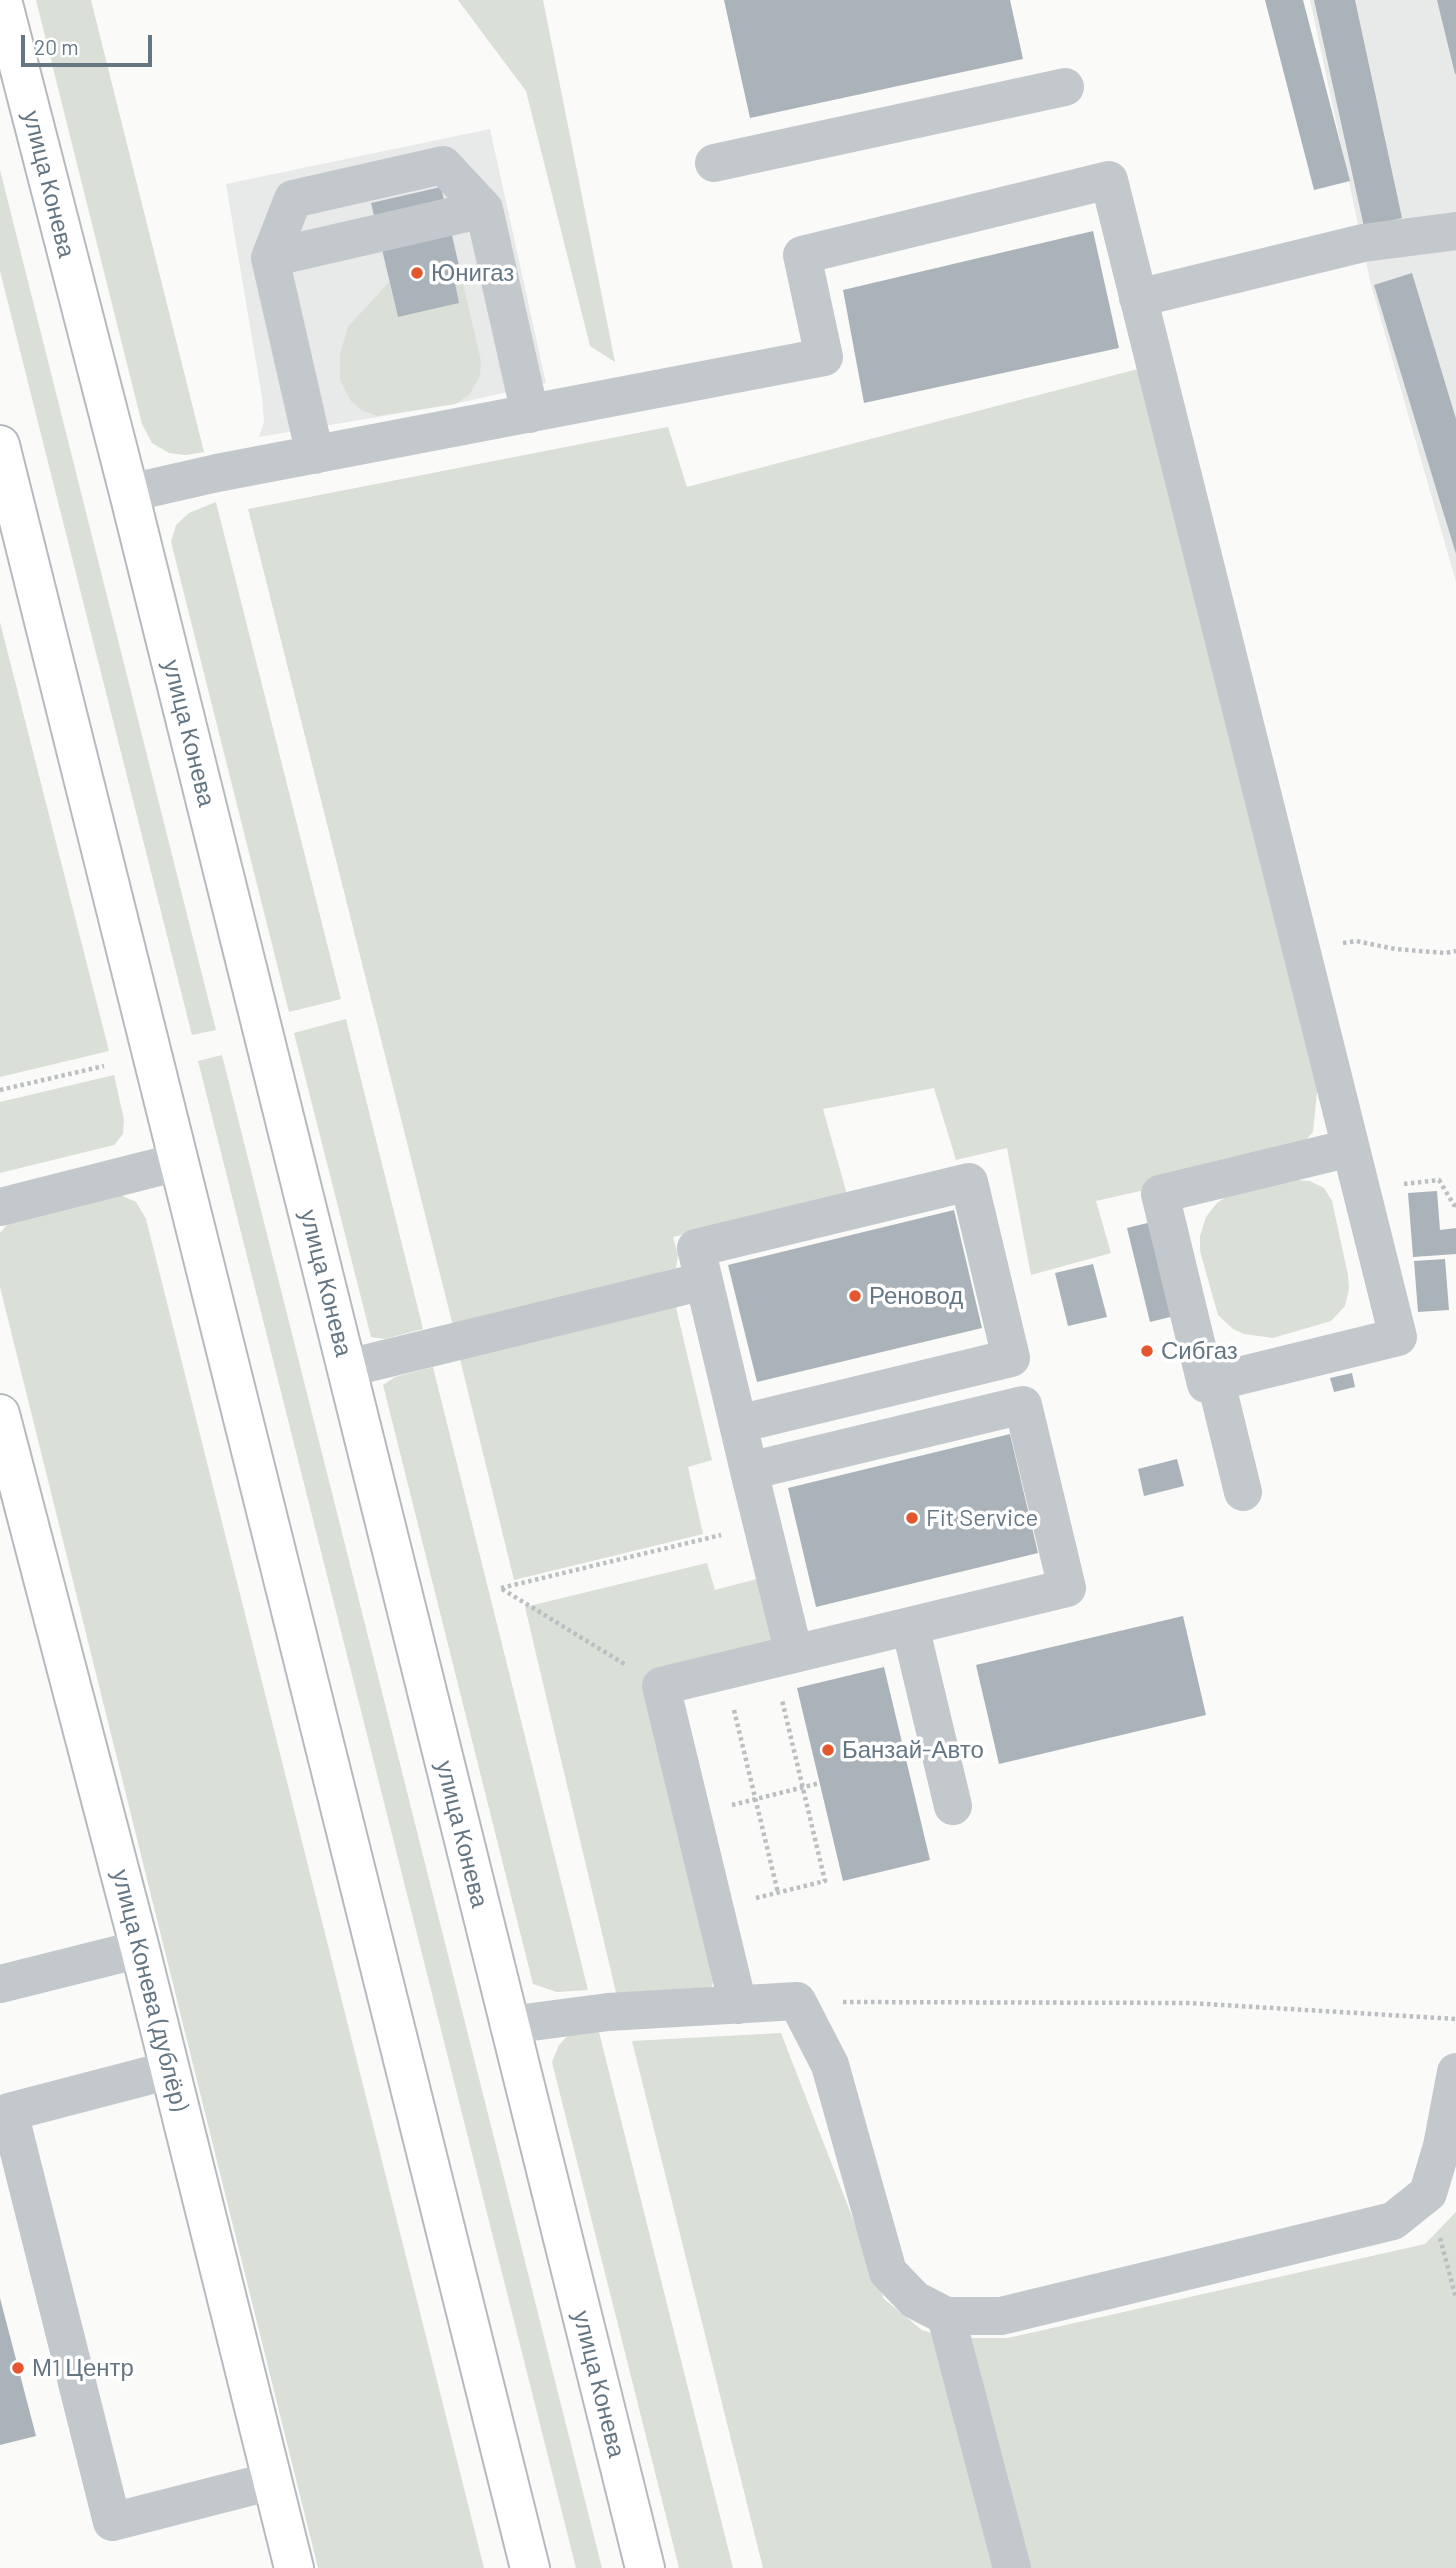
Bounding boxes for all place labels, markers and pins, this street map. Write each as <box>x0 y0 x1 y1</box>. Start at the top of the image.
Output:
place label: Юнигаз <box>431 259 514 287</box>
marker: Юнигаз <box>409 265 425 281</box>
place label: Реновод <box>869 1282 963 1310</box>
marker: Реновод <box>847 1288 863 1304</box>
place label: Сибгаз <box>1161 1337 1238 1365</box>
marker: Сибгаз <box>1139 1343 1155 1359</box>
place label: Fit Service <box>926 1504 1038 1532</box>
marker: Fit Service <box>904 1510 920 1526</box>
place label: Банзай-Авто <box>842 1736 984 1764</box>
marker: Банзай-Авто <box>820 1742 836 1758</box>
place label: М1 Центр <box>32 2354 134 2382</box>
marker: М1 Центр <box>10 2360 26 2376</box>

